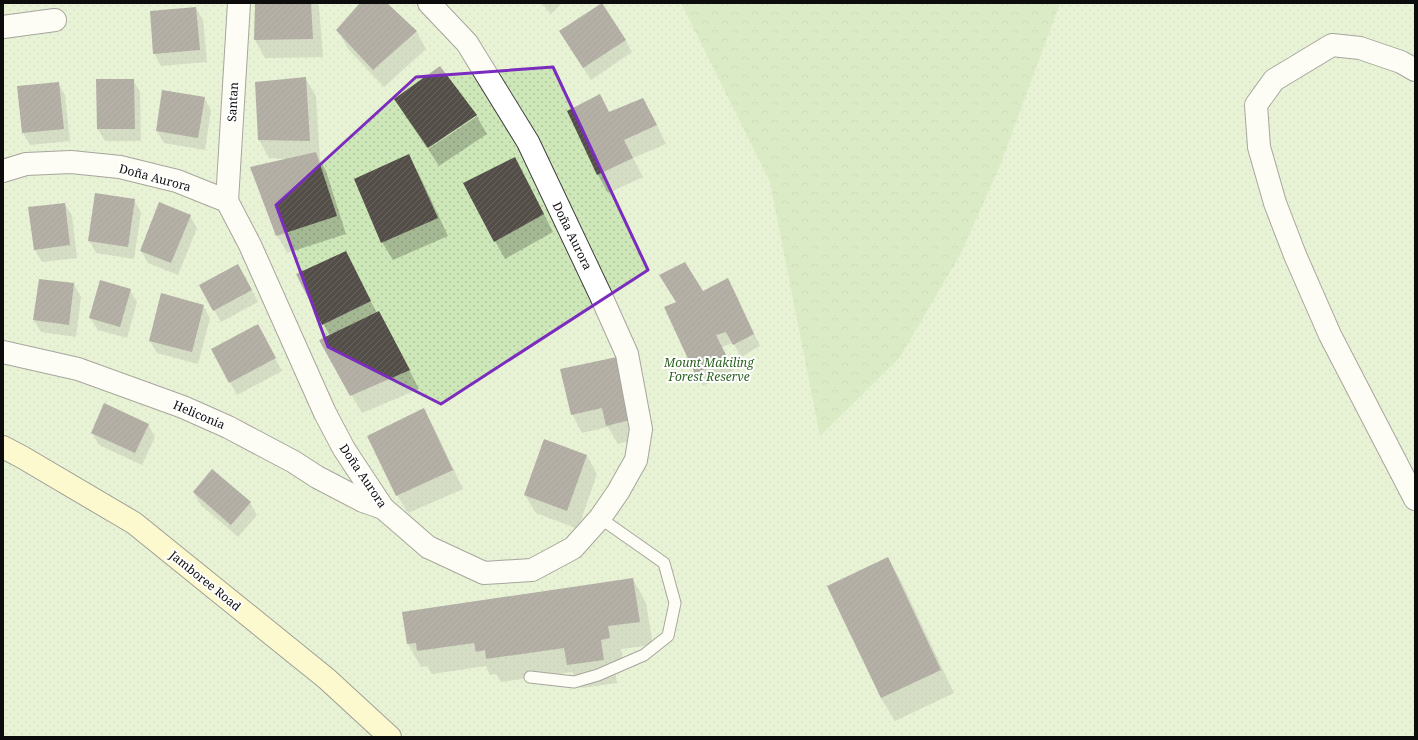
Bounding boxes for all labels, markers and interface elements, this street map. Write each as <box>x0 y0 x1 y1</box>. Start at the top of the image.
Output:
street label: Santan <box>223 81 242 122</box>
street label: Doña Aurora <box>117 160 193 195</box>
street label: Doña Aurora <box>549 199 596 273</box>
park label: Mount Makiling Forest Reserve <box>663 354 755 385</box>
street label: Heliconia <box>171 396 228 433</box>
street label: Doña Aurora <box>336 440 391 511</box>
street label: Jamboree Road <box>165 546 245 615</box>

